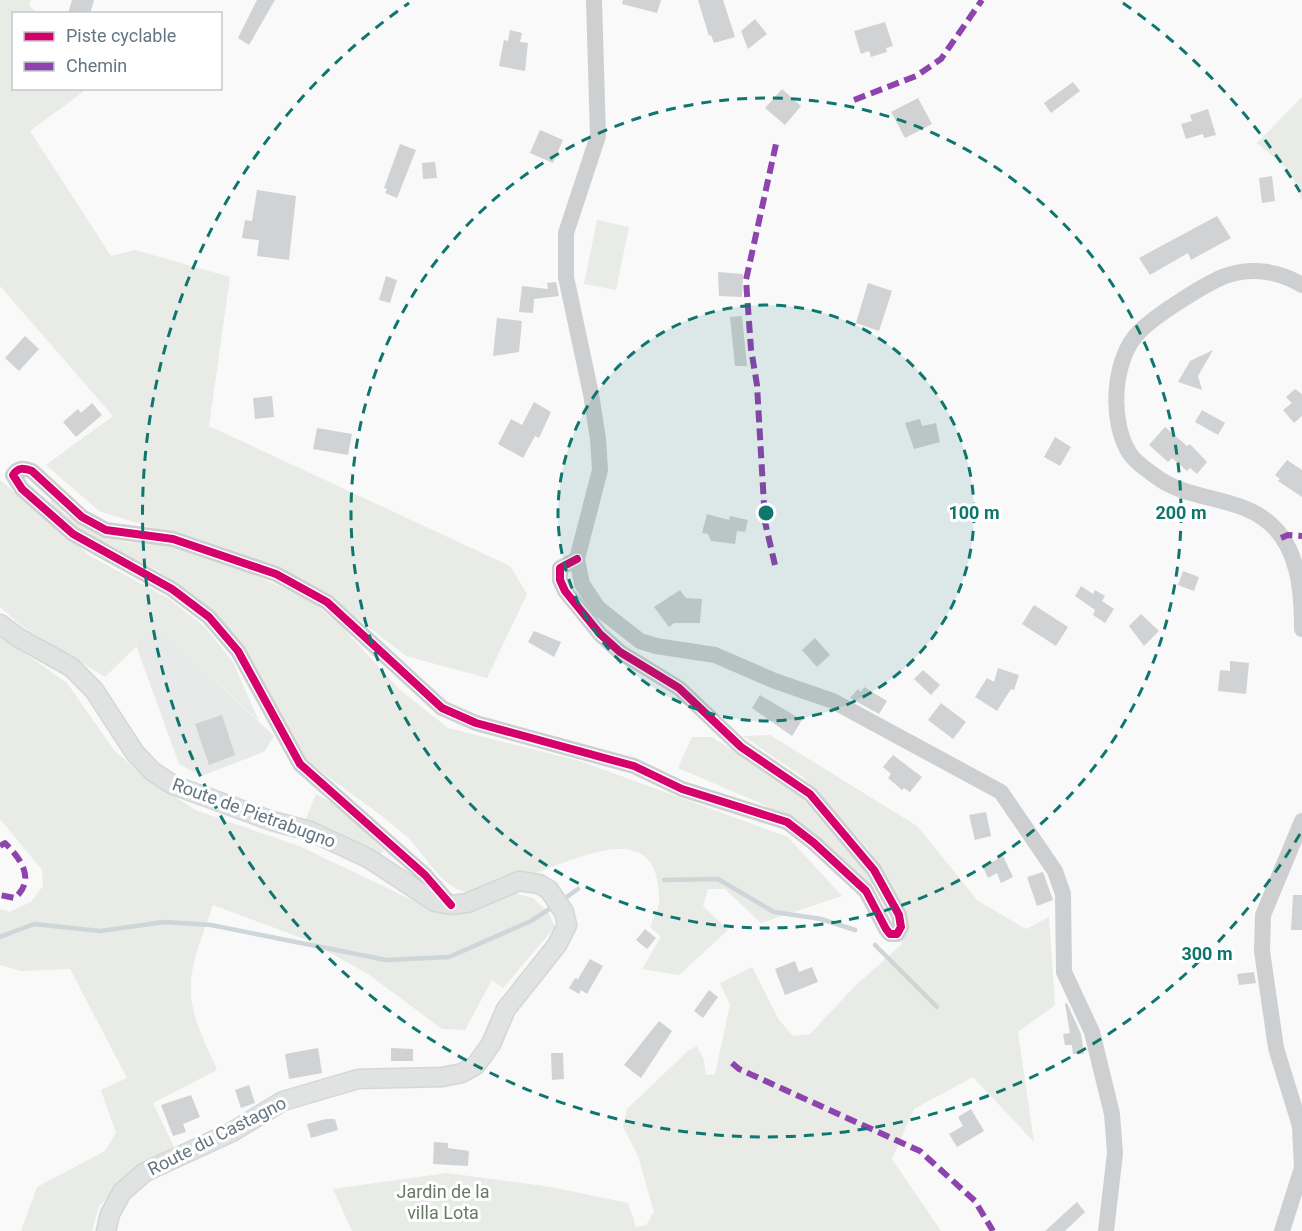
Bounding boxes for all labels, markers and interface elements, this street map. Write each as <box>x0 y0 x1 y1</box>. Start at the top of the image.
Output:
legend <box>12 12 222 90</box>
text: Piste cyclable <box>66 25 176 46</box>
text: Chemin <box>66 55 127 76</box>
text: 100 m <box>948 502 1000 523</box>
text: 200 m <box>1155 502 1207 523</box>
centre of rings <box>756 503 776 523</box>
street label: Route de Pietrabugno <box>170 773 339 852</box>
text: 300 m <box>1181 943 1233 964</box>
street label: Route du Castagno <box>144 1092 289 1180</box>
park label: Jardin de la villa Lota <box>397 1181 489 1223</box>

